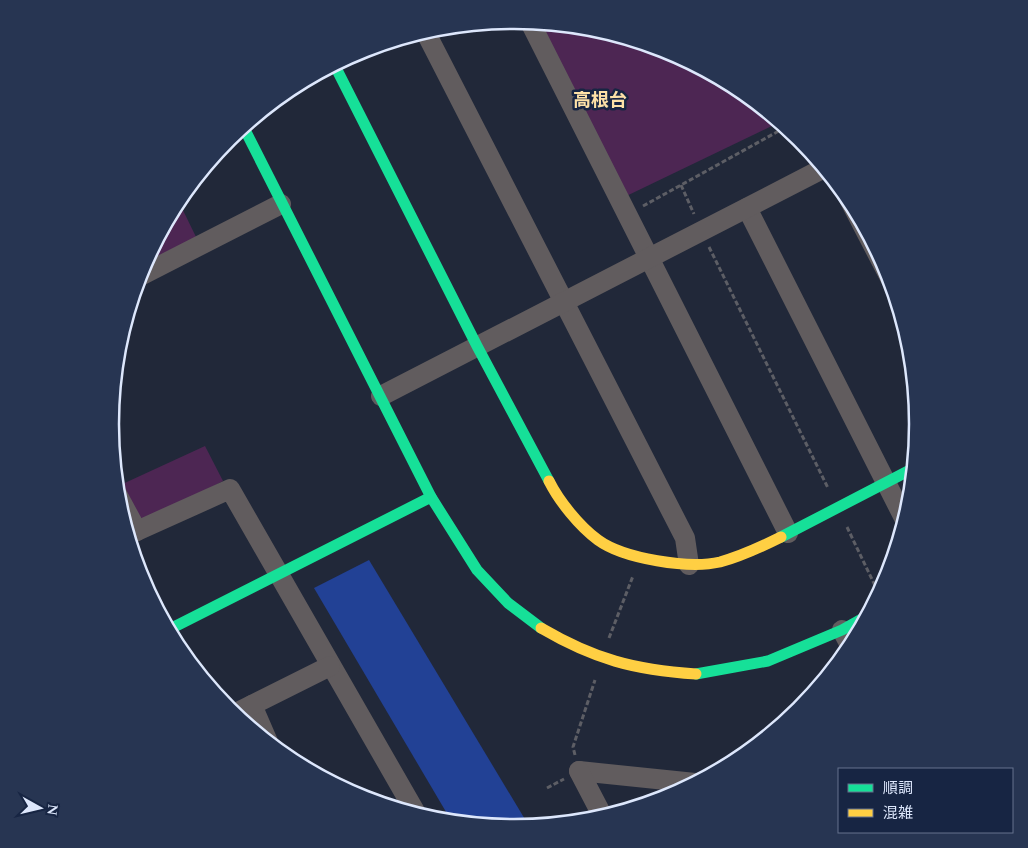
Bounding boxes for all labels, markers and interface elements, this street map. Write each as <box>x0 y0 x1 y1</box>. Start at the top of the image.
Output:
district label: 高根台 <box>573 87 627 114</box>
legend <box>838 768 1013 833</box>
text: 順調 <box>883 777 913 800</box>
north arrow <box>15 783 65 833</box>
text: 混雑 <box>883 802 913 825</box>
text: N <box>41 803 64 817</box>

